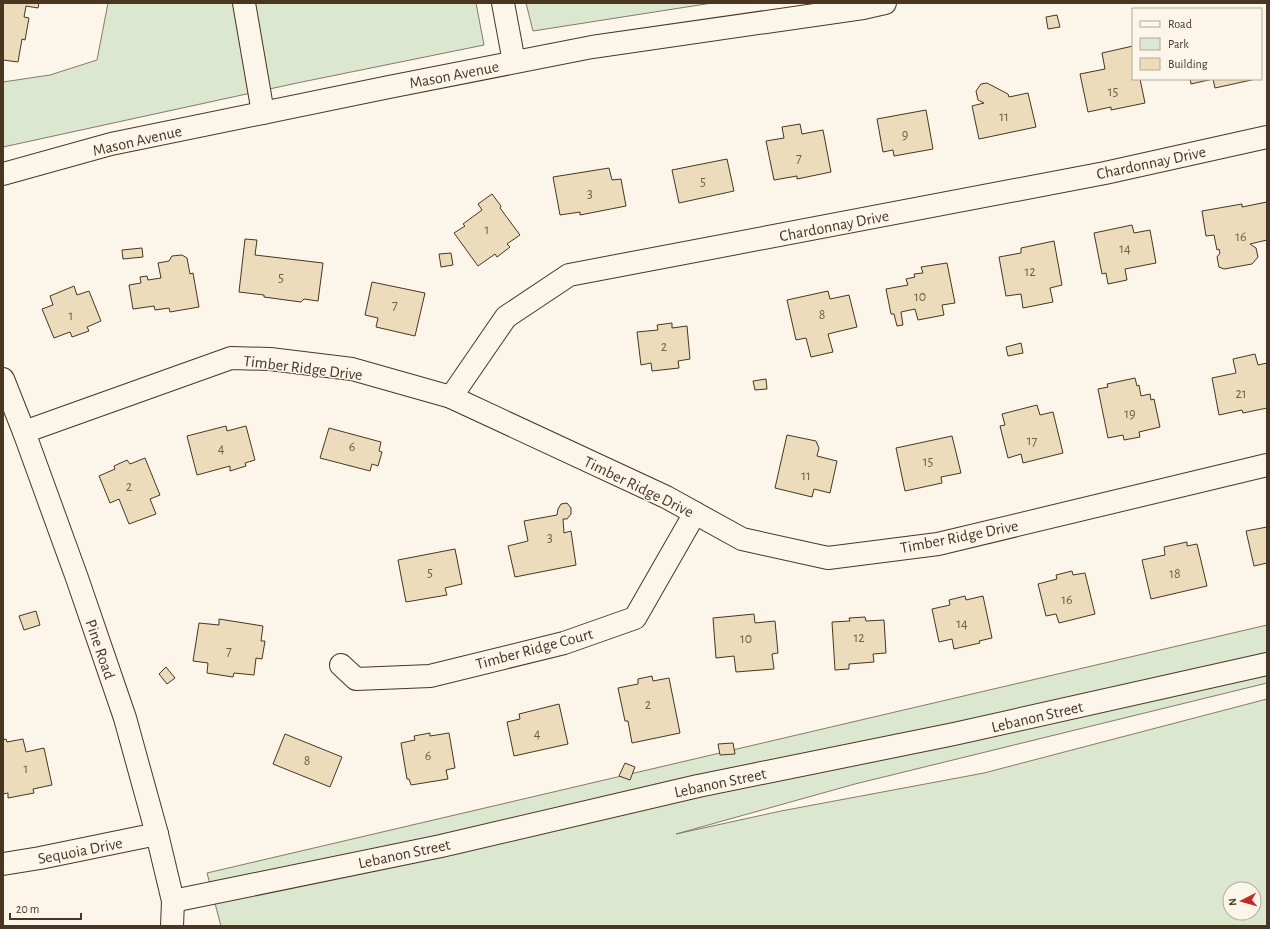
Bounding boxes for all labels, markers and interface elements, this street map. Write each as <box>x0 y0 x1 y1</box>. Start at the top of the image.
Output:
legend <box>1132 8 1262 80</box>
text: Road <box>1168 18 1192 30</box>
text: Park <box>1168 38 1189 50</box>
street label: Mason Avenue <box>408 58 500 92</box>
text: Building <box>1168 58 1208 70</box>
house number: 15 <box>1108 85 1118 99</box>
house number: 11 <box>999 110 1009 124</box>
street label: Mason Avenue <box>91 123 183 159</box>
house number: 9 <box>902 128 908 142</box>
street label: Chardonnay Drive <box>1095 144 1208 183</box>
house number: 7 <box>796 151 802 165</box>
house number: 5 <box>700 175 706 189</box>
house number: 3 <box>587 187 593 201</box>
street label: Chardonnay Drive <box>778 208 891 245</box>
house number: 1 <box>485 223 489 237</box>
house number: 16 <box>1235 230 1247 244</box>
house number: 14 <box>1119 242 1131 256</box>
house number: 12 <box>1024 265 1036 279</box>
house number: 5 <box>278 271 284 285</box>
house number: 10 <box>914 290 926 304</box>
house number: 7 <box>392 298 398 312</box>
house number: 8 <box>819 308 825 322</box>
house number: 1 <box>69 309 73 323</box>
house number: 2 <box>661 340 667 354</box>
street label: Timber Ridge Drive <box>242 353 363 383</box>
house number: 21 <box>1235 387 1247 401</box>
house number: 19 <box>1124 407 1136 421</box>
house number: 17 <box>1027 434 1037 448</box>
house number: 6 <box>349 440 355 454</box>
house number: 4 <box>218 442 225 456</box>
street label: Timber Ridge Drive <box>581 453 696 520</box>
house number: 15 <box>923 455 933 469</box>
house number: 11 <box>801 469 811 483</box>
house number: 2 <box>126 480 132 494</box>
street label: Timber Ridge Drive <box>899 518 1020 556</box>
house number: 3 <box>547 531 553 545</box>
house number: 5 <box>427 566 433 580</box>
house number: 18 <box>1169 567 1181 581</box>
house number: 16 <box>1061 593 1073 607</box>
street label: Pine Road <box>82 617 118 681</box>
house number: 14 <box>956 617 968 631</box>
street label: Timber Ridge Court <box>474 626 595 672</box>
house number: 12 <box>853 631 865 645</box>
house number: 10 <box>740 632 752 646</box>
house number: 7 <box>226 644 232 658</box>
house number: 2 <box>645 698 651 712</box>
street label: Lebanon Street <box>990 699 1085 735</box>
house number: 4 <box>534 727 541 741</box>
house number: 6 <box>425 749 431 763</box>
house number: 8 <box>304 754 310 768</box>
house number: 1 <box>24 762 28 776</box>
street label: Lebanon Street <box>673 765 768 801</box>
street label: Sequoia Drive <box>36 835 124 867</box>
street label: Lebanon Street <box>357 836 452 872</box>
north arrow <box>1222 881 1262 921</box>
scale bar <box>10 895 81 921</box>
text: N <box>1227 898 1238 906</box>
text: 20 m <box>16 903 39 915</box>

